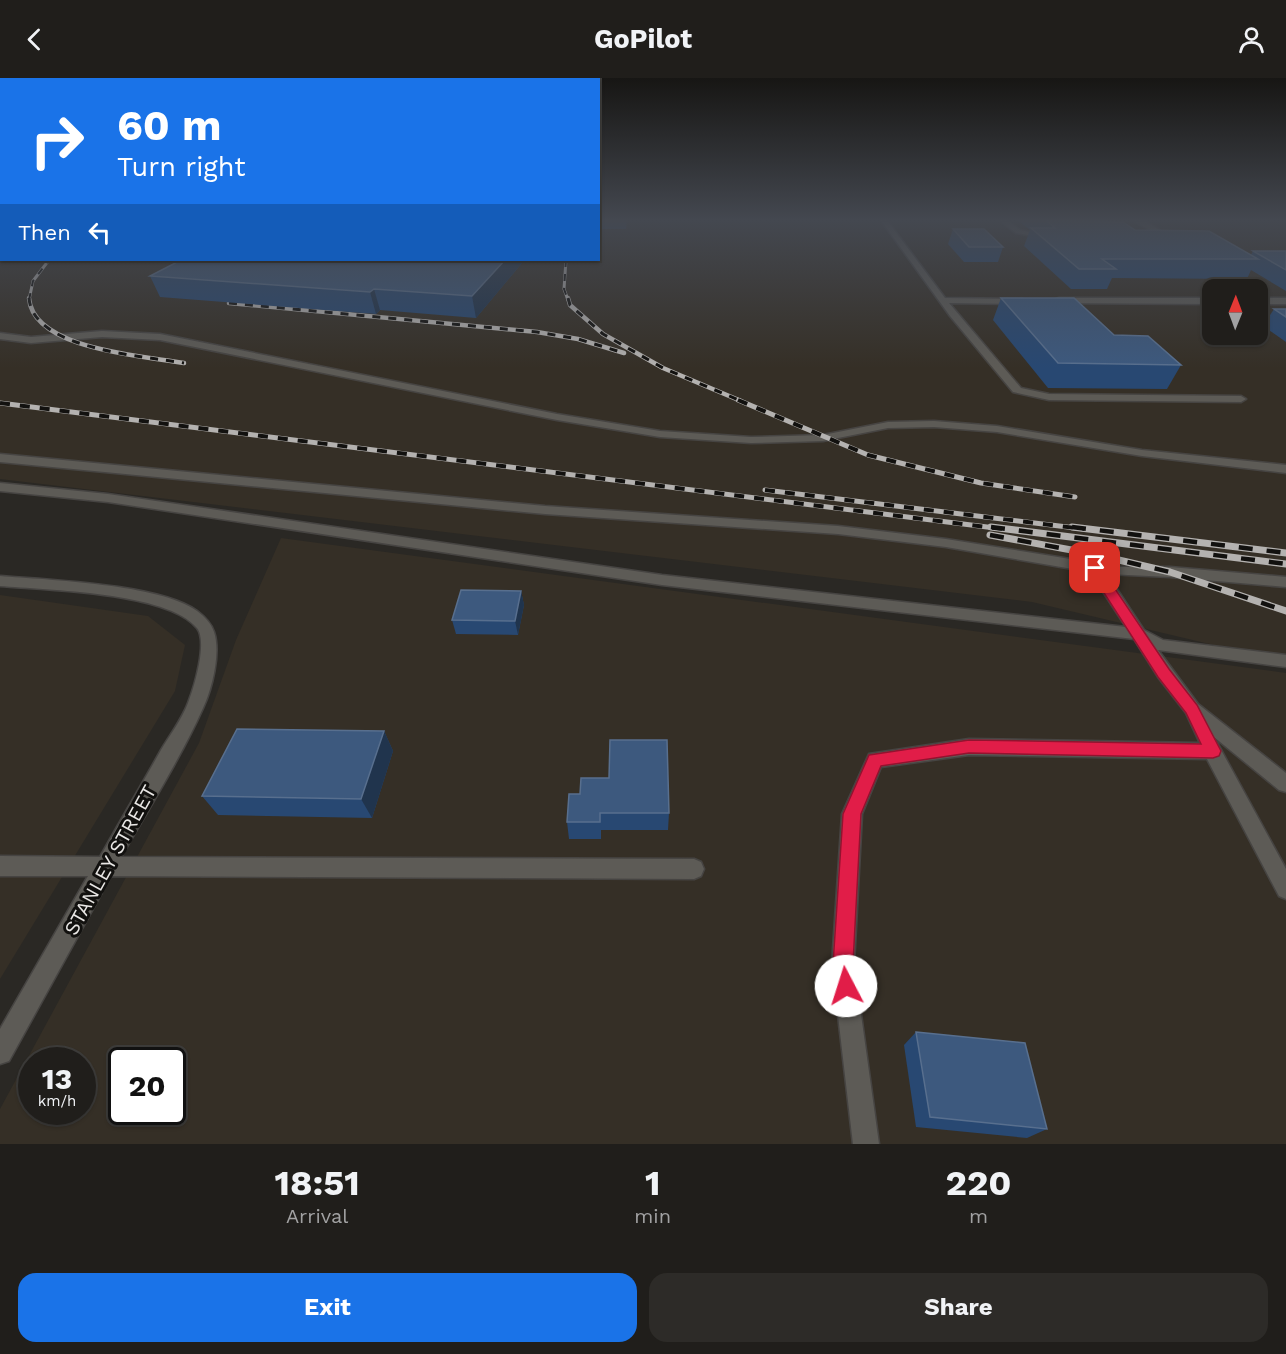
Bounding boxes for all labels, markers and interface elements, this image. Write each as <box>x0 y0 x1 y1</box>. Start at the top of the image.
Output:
icon: back <box>18 23 51 56</box>
text: GoPilot <box>594 23 692 55</box>
icon: person <box>1235 23 1268 56</box>
text: 60 m <box>117 101 221 150</box>
icon: right <box>18 102 96 180</box>
text: Turn right <box>117 151 246 183</box>
icon: left <box>83 216 116 249</box>
text: Then <box>18 220 71 245</box>
north arrow <box>1202 279 1268 345</box>
map controls <box>1202 279 1268 345</box>
pin <box>1069 542 1120 593</box>
icon: arrive <box>1078 551 1111 584</box>
street label: STANLEY STREET <box>59 781 161 939</box>
position arrow <box>814 954 878 1018</box>
speed limit sign: 20 <box>108 1047 186 1125</box>
text: 13 <box>42 1061 72 1096</box>
text: km/h <box>38 1092 76 1110</box>
text: 18:51 <box>274 1162 360 1204</box>
text: 1 <box>645 1162 660 1204</box>
text: 220 <box>945 1162 1012 1204</box>
text: Arrival <box>286 1204 348 1228</box>
text: min <box>634 1204 671 1228</box>
text: m <box>969 1204 988 1228</box>
button: Exit <box>18 1273 637 1342</box>
button: Share <box>649 1273 1268 1342</box>

